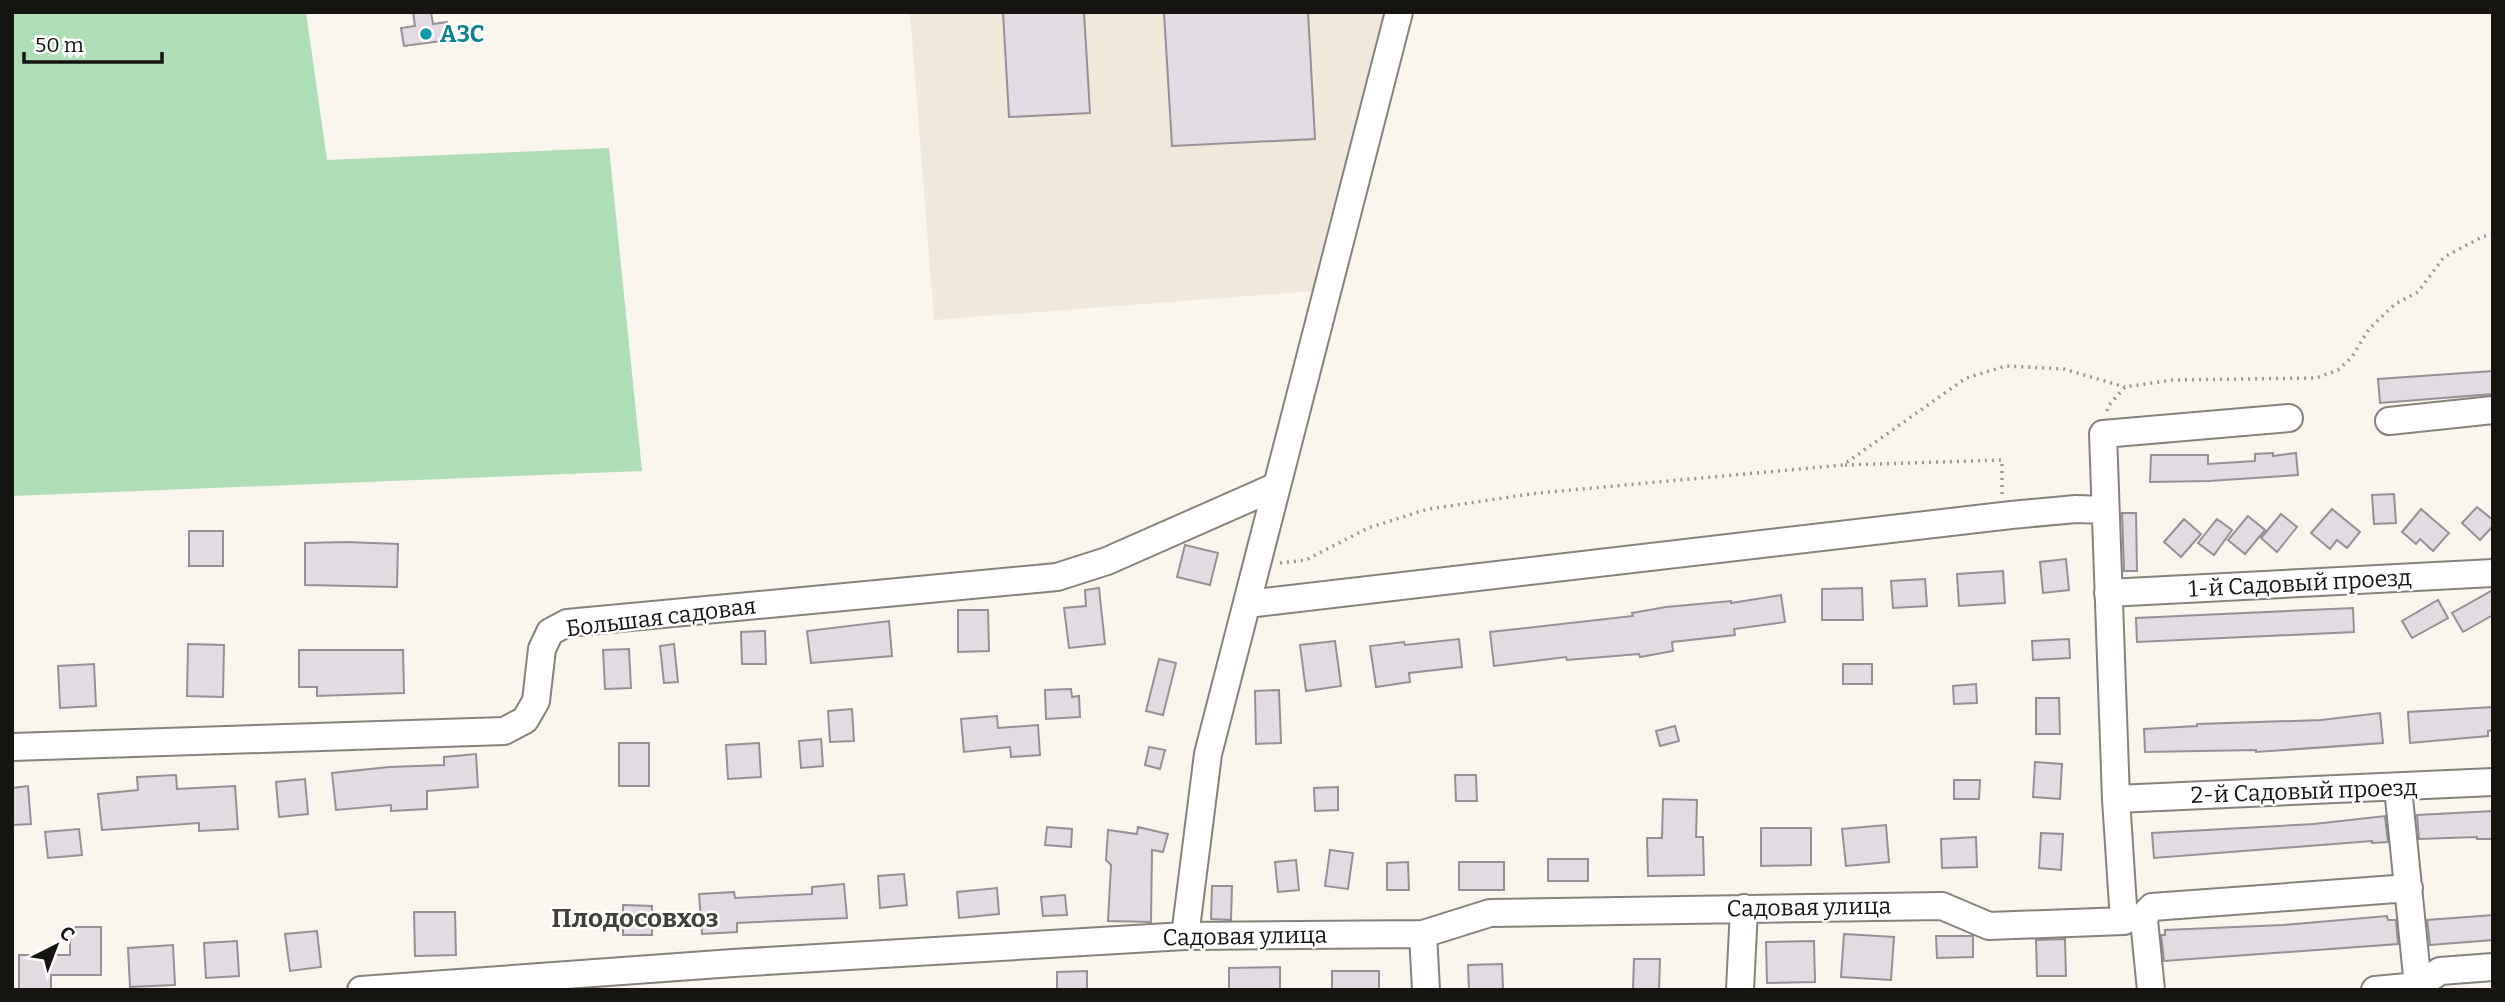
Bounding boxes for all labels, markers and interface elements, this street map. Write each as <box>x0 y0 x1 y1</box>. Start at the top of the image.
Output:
place label: АЗС <box>440 20 484 48</box>
scale bar <box>24 21 163 65</box>
marker: АЗС <box>418 26 434 42</box>
text: 50 m <box>35 32 84 58</box>
street label: 1-й Садовый проезд <box>2188 563 2412 603</box>
street label: Большая садовая <box>564 591 758 643</box>
street label: 2-й Садовый проезд <box>2190 773 2418 809</box>
street label: Садовая улица <box>1726 892 1892 922</box>
district label: Плодосовхоз <box>551 903 719 934</box>
north arrow <box>21 911 91 981</box>
text: С <box>55 921 79 946</box>
street label: Садовая улица <box>1162 921 1328 951</box>

